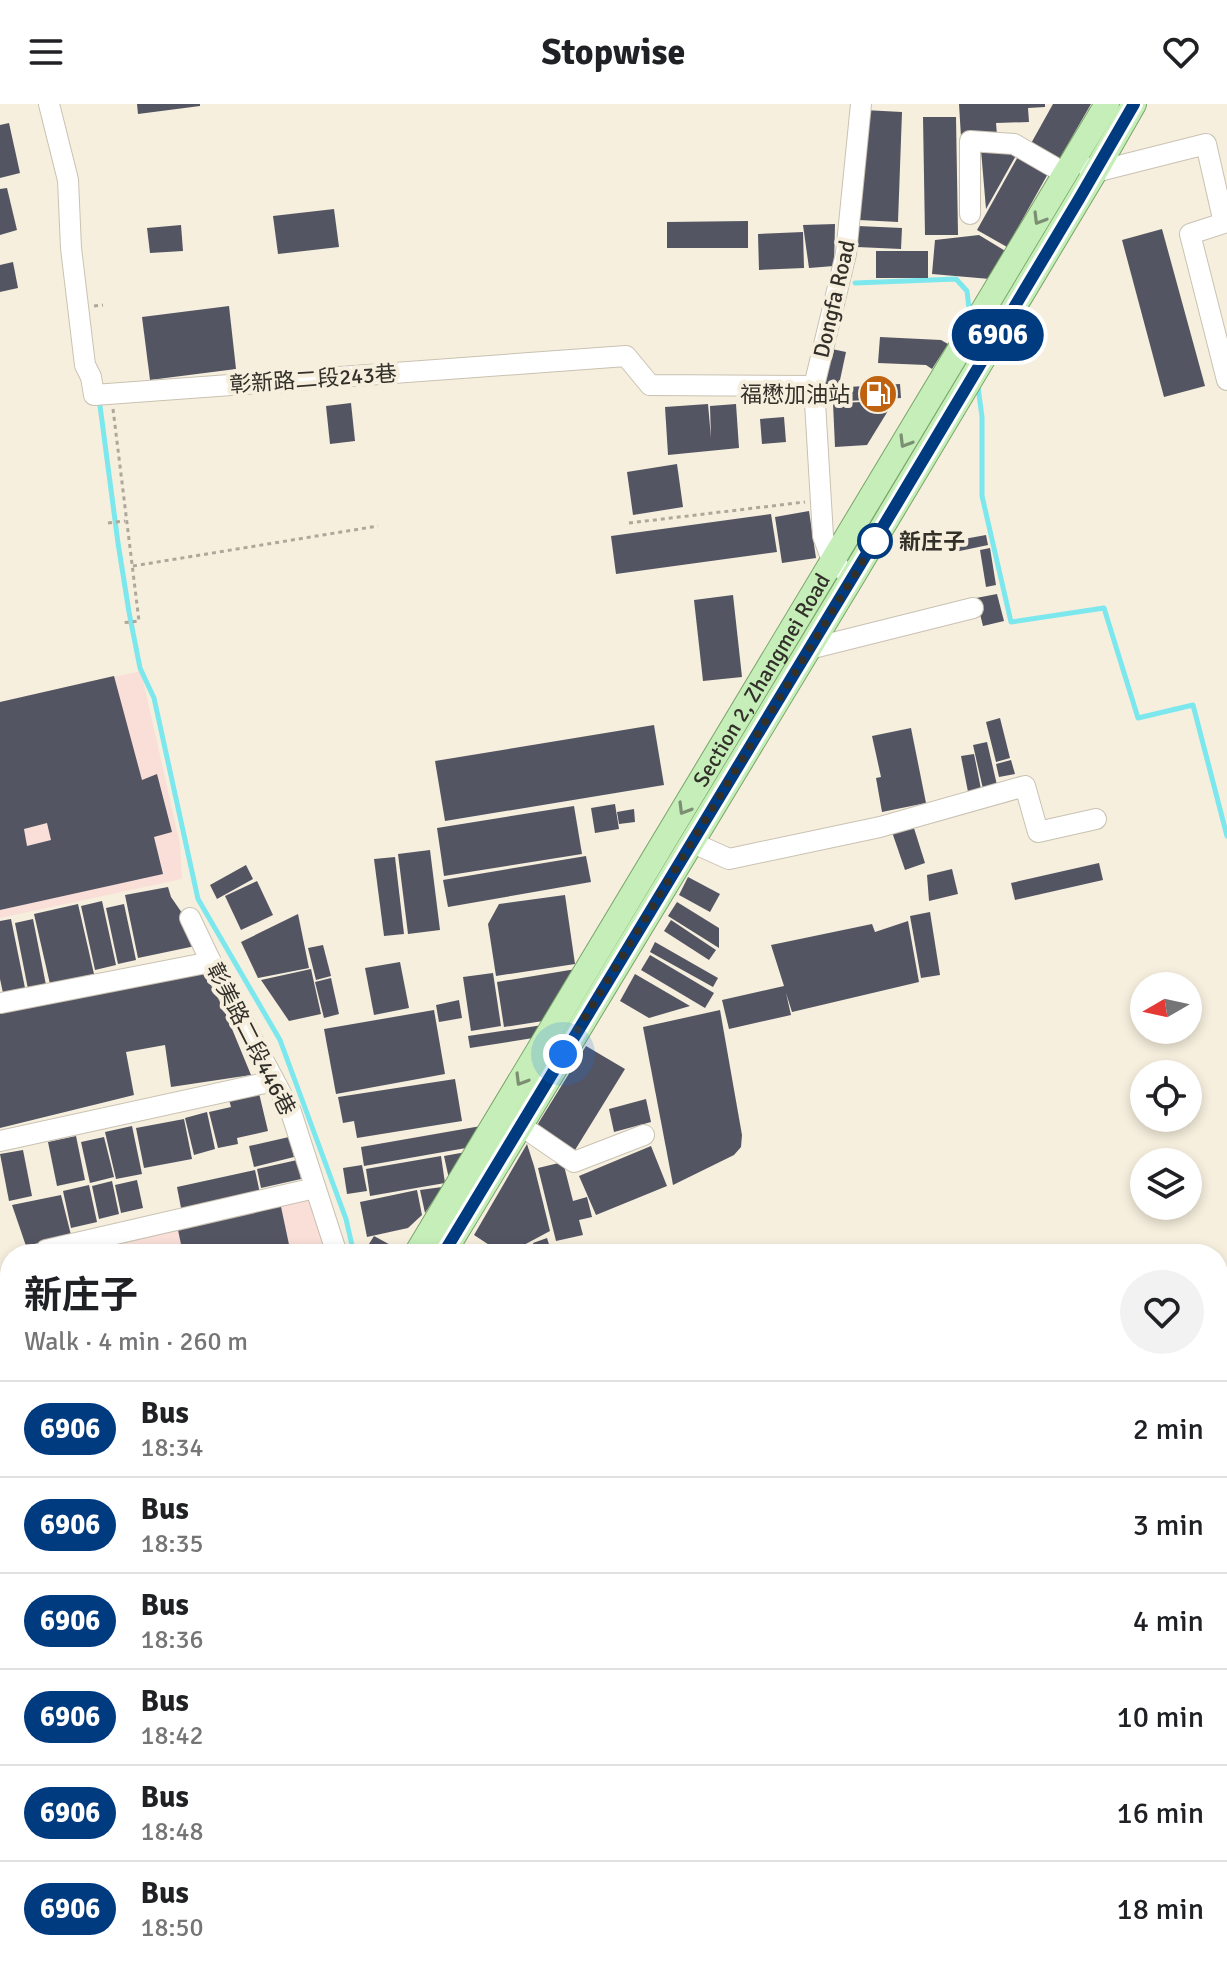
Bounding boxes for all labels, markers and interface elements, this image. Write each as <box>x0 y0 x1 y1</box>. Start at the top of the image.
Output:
icon: menu <box>24 30 68 74</box>
text: Stopwise <box>542 30 685 75</box>
icon: heart <box>1159 30 1203 74</box>
one-way arrow <box>1033 210 1049 225</box>
street label: Dongfa Road <box>807 238 861 360</box>
line badge: 6906 <box>942 309 1054 361</box>
text: 6906 <box>968 318 1028 352</box>
street label: 彰新路二段243巷 <box>228 360 398 398</box>
fuel station icon: 福懋加油站 <box>857 373 899 415</box>
place label: 福懋加油站 <box>740 381 850 408</box>
one-way arrow <box>899 433 915 448</box>
marker: 新庄子 <box>858 524 892 558</box>
place label: 新庄子 <box>899 528 965 555</box>
street label: Section 2, Zhangmei Road <box>687 568 836 791</box>
one-way arrow <box>679 800 694 815</box>
street label: 彰美路二段446巷 <box>201 958 301 1120</box>
north arrow <box>1130 972 1202 1044</box>
map controls <box>1130 972 1202 1220</box>
your location <box>543 1034 583 1074</box>
button: locate <box>1130 1060 1202 1132</box>
one-way arrow <box>515 1071 531 1086</box>
button: layers <box>1130 1148 1202 1220</box>
button: heart <box>1120 1270 1204 1354</box>
text: 新庄子 <box>24 1272 138 1319</box>
text: Walk · 4 min · 260 m <box>24 1326 248 1358</box>
text: Bus <box>140 1395 189 1432</box>
text: 2 min <box>1133 1411 1204 1448</box>
text: 6906 <box>40 1412 100 1446</box>
text: 18:34 <box>140 1432 204 1464</box>
text: Bus <box>140 1491 189 1528</box>
text: 3 min <box>1133 1507 1204 1544</box>
text: 6906 <box>40 1508 100 1542</box>
text: 18:35 <box>140 1528 204 1560</box>
text: Bus <box>140 1587 189 1624</box>
text: 4 min <box>1133 1603 1204 1640</box>
text: 6906 <box>40 1604 100 1638</box>
text: 18:36 <box>140 1624 204 1656</box>
text: Bus <box>140 1683 189 1720</box>
text: 10 min <box>1117 1699 1204 1736</box>
text: 6906 <box>40 1700 100 1734</box>
text: 18:42 <box>140 1720 204 1752</box>
text: Bus <box>140 1779 189 1816</box>
text: 16 min <box>1117 1795 1204 1832</box>
text: 6906 <box>40 1796 100 1830</box>
text: 18:48 <box>140 1816 204 1848</box>
text: Bus <box>140 1875 189 1912</box>
text: 18 min <box>1117 1891 1204 1928</box>
text: 6906 <box>40 1892 100 1926</box>
text: 18:50 <box>140 1912 204 1944</box>

